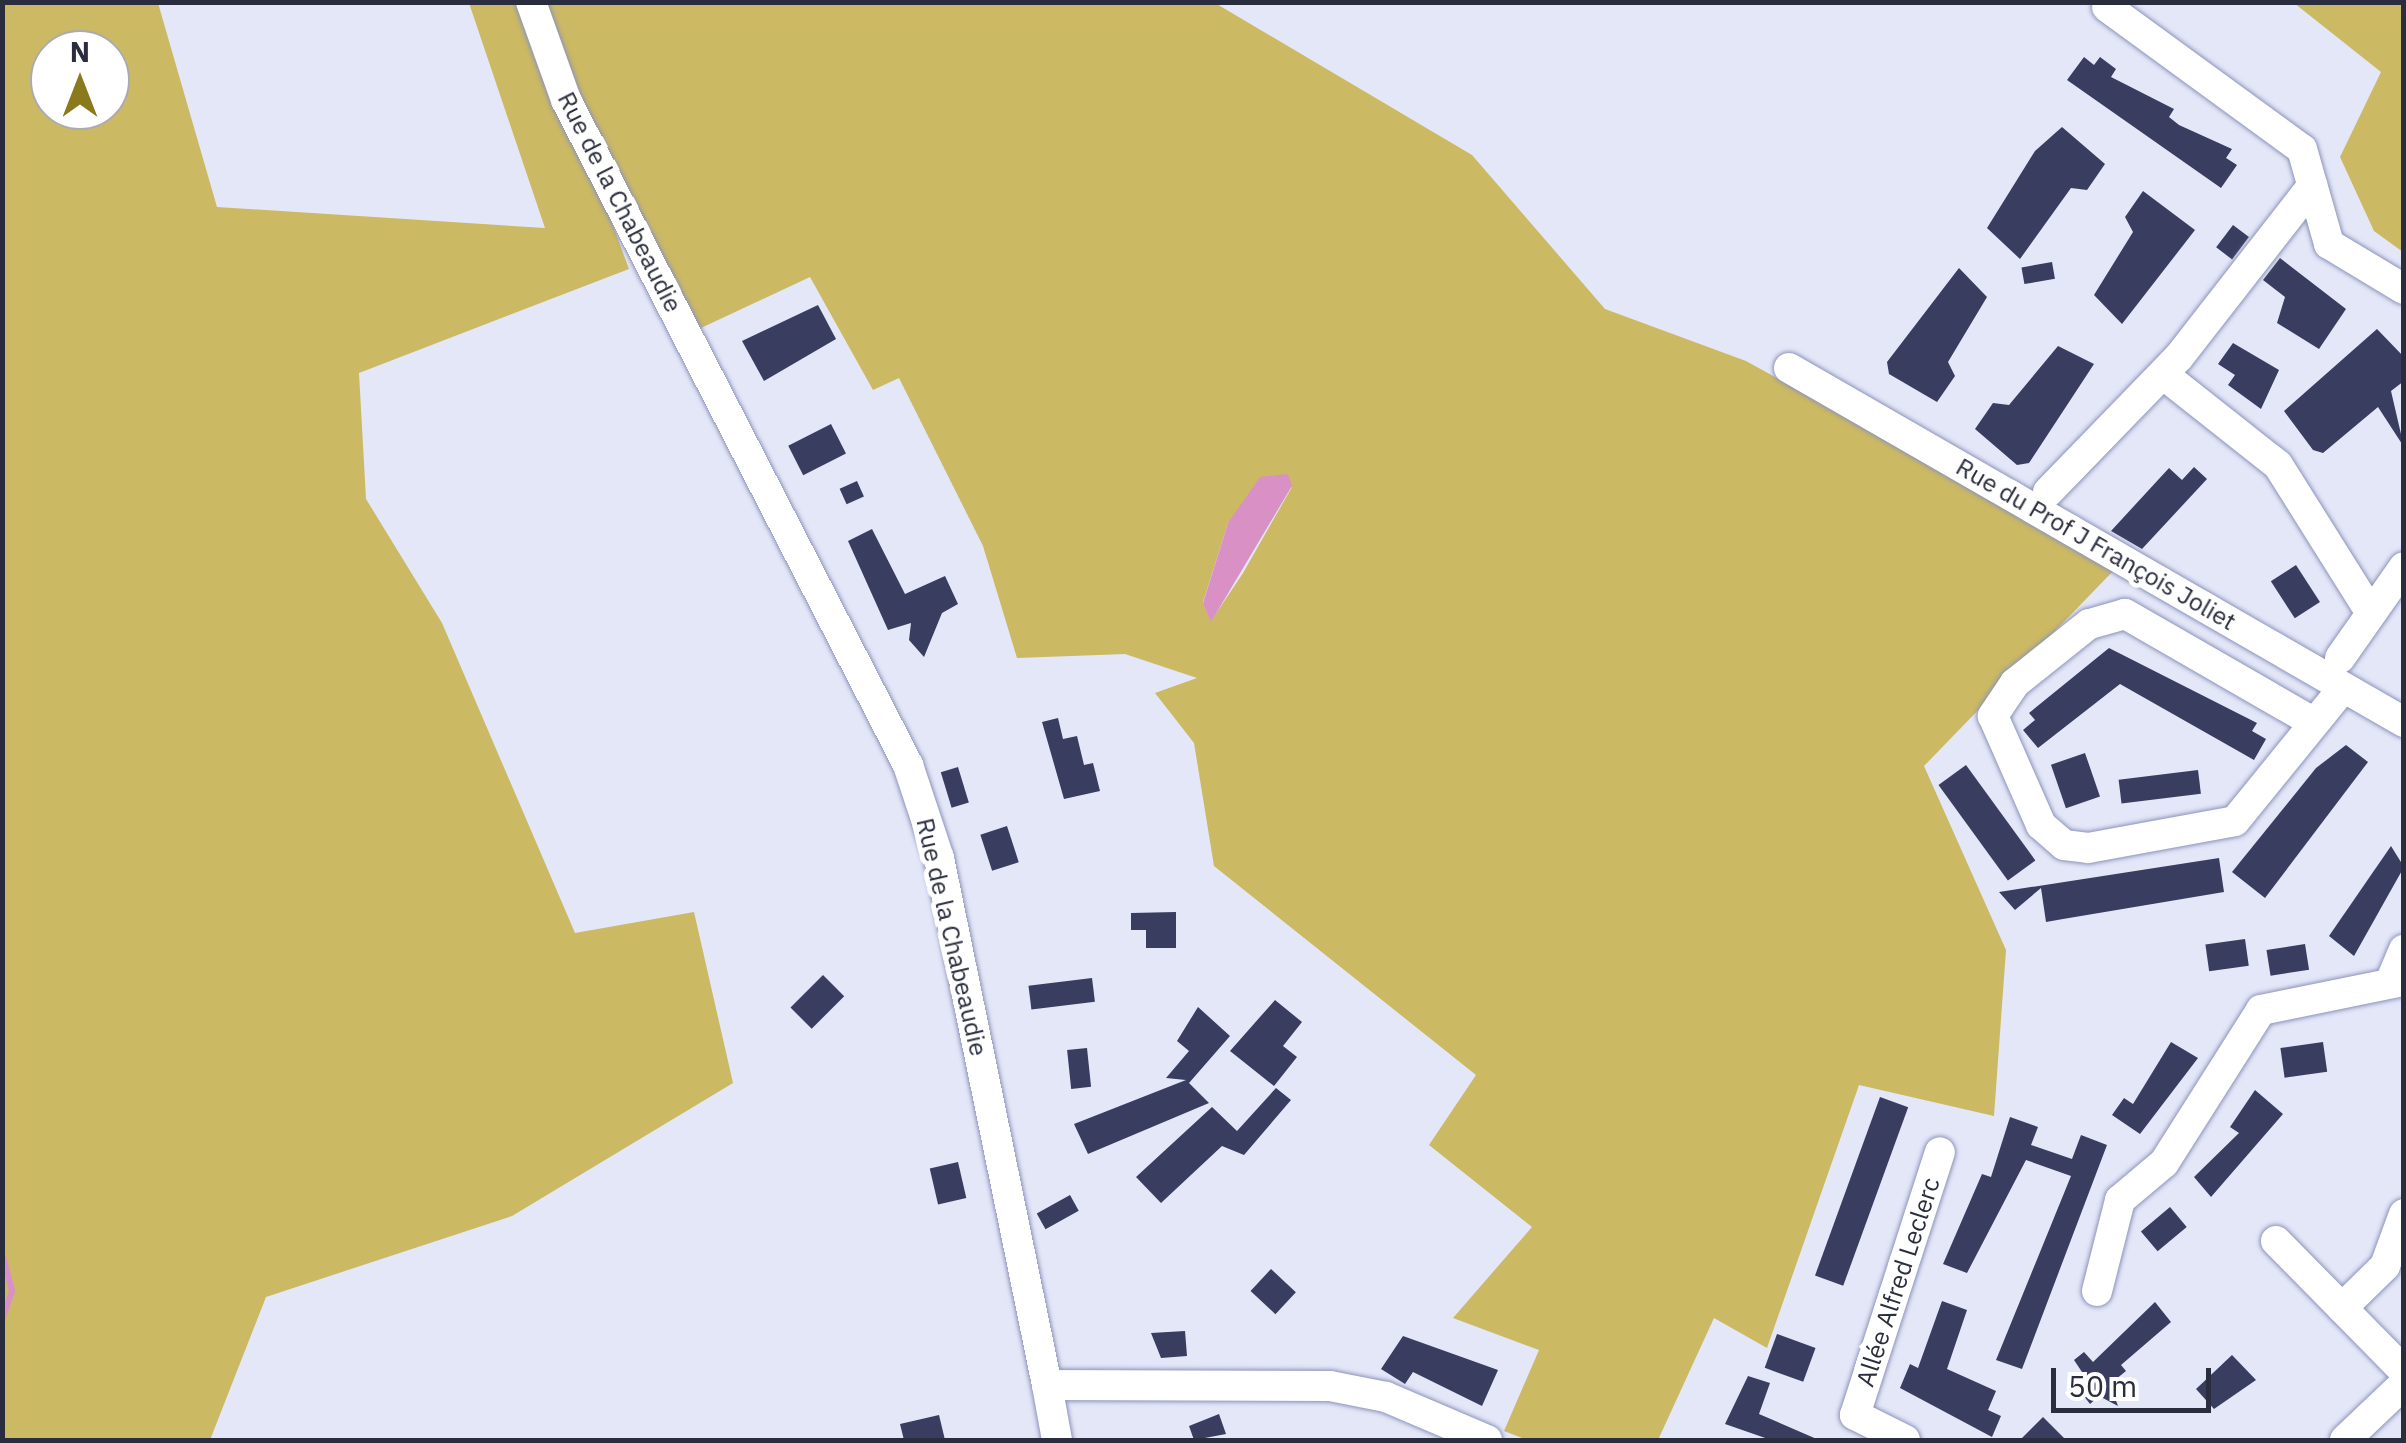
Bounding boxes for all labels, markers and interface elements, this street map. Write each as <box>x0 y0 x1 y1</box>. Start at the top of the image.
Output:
north arrow <box>30 30 130 130</box>
text: N <box>70 33 90 70</box>
street label: Rue de la Chabeaudie <box>551 87 689 317</box>
street label: Rue du Prof J François Joliet <box>1951 452 2241 636</box>
street label: Rue de la Chabeaudie <box>910 815 994 1059</box>
street label: Allée Alfred Leclerc <box>1850 1174 1946 1390</box>
scale bar <box>2056 1348 2216 1410</box>
text: 50 m <box>2068 1366 2137 1405</box>

